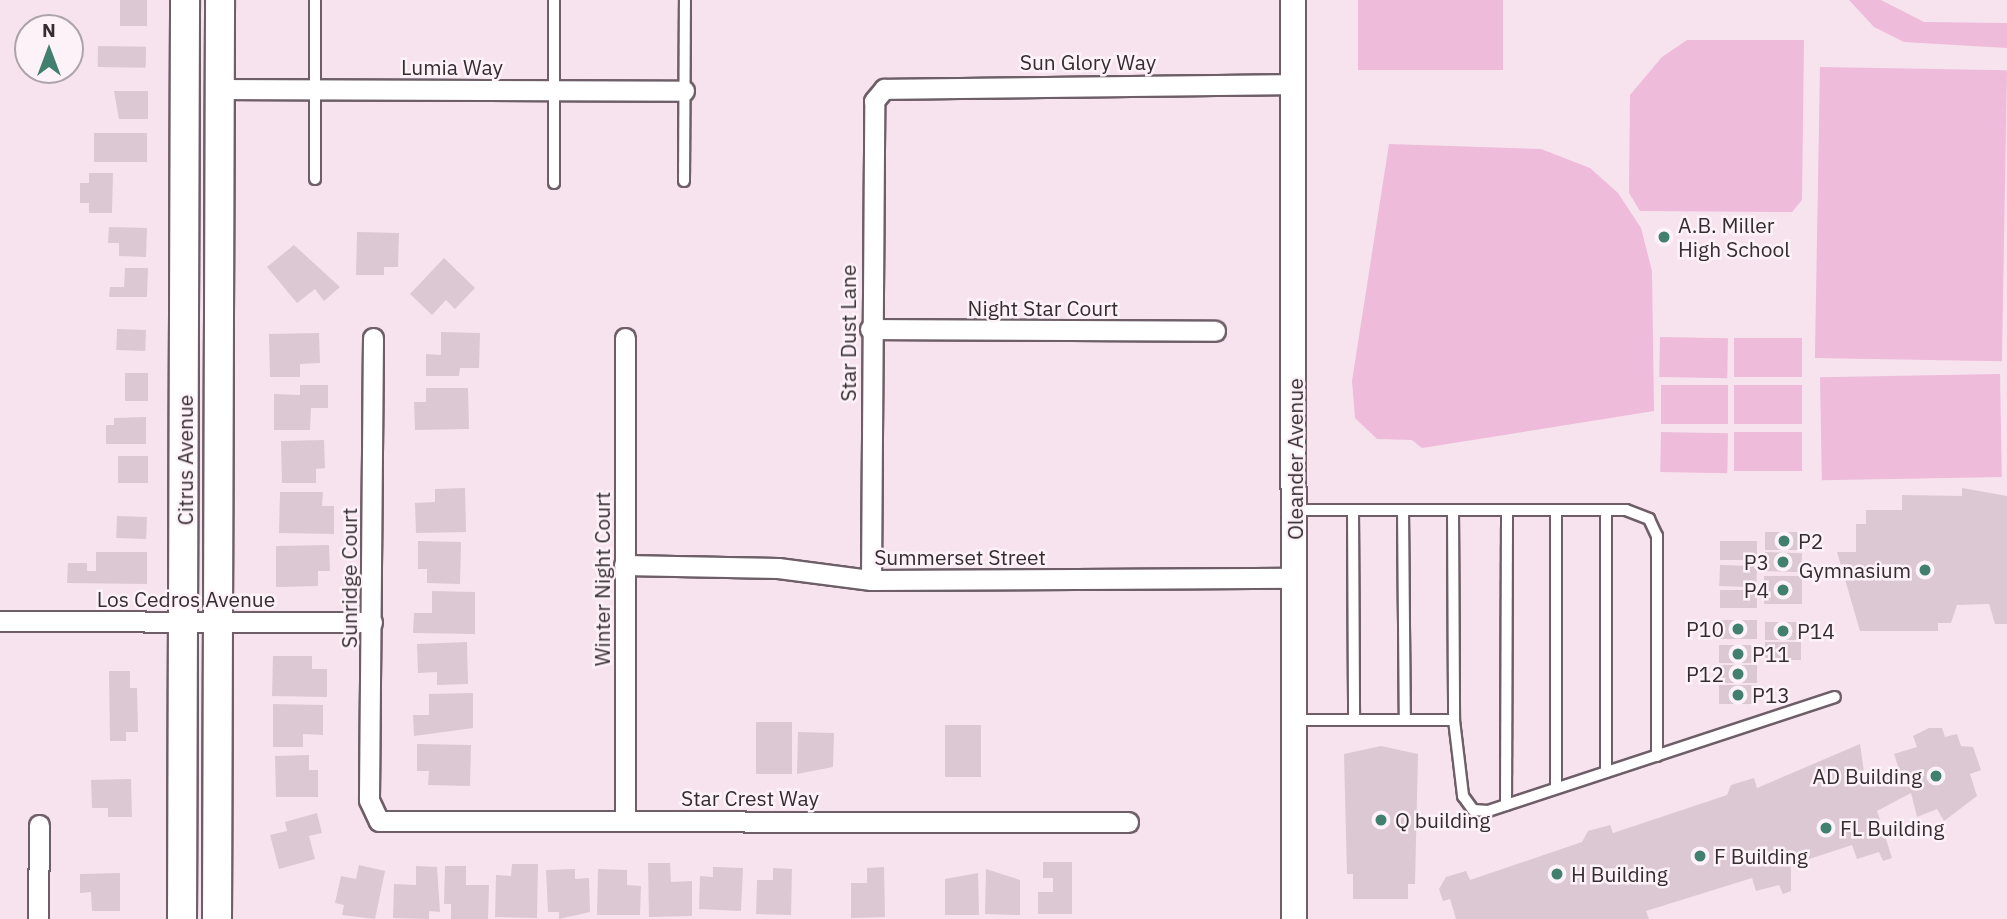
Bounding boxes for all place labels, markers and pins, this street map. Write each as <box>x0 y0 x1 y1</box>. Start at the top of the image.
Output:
place label: A.B. Miller High School <box>1678 212 1790 262</box>
marker: A.B. Miller High School <box>1656 229 1672 245</box>
place label: P2 <box>1798 528 1823 554</box>
marker: P2 <box>1776 533 1792 549</box>
place label: P3 <box>1744 549 1769 575</box>
marker: P3 <box>1775 554 1791 570</box>
place label: Gymnasium <box>1799 557 1911 583</box>
marker: Gymnasium <box>1917 562 1933 578</box>
place label: P4 <box>1744 577 1769 603</box>
marker: P4 <box>1775 582 1791 598</box>
place label: P10 <box>1686 616 1724 642</box>
place label: P14 <box>1797 618 1835 644</box>
marker: P10 <box>1730 621 1746 637</box>
marker: P14 <box>1775 623 1791 639</box>
place label: P11 <box>1752 641 1790 667</box>
marker: P11 <box>1730 646 1746 662</box>
place label: P12 <box>1686 661 1724 687</box>
marker: P12 <box>1730 666 1746 682</box>
place label: P13 <box>1752 682 1790 708</box>
marker: P13 <box>1730 687 1746 703</box>
place label: AD Building <box>1812 763 1922 789</box>
marker: AD Building <box>1928 768 1944 784</box>
place label: Q building <box>1395 807 1490 833</box>
marker: Q building <box>1373 812 1389 828</box>
place label: FL Building <box>1840 815 1944 841</box>
marker: FL Building <box>1818 820 1834 836</box>
place label: F Building <box>1714 843 1808 869</box>
marker: F Building <box>1692 848 1708 864</box>
place label: H Building <box>1571 861 1668 887</box>
marker: H Building <box>1549 866 1565 882</box>

